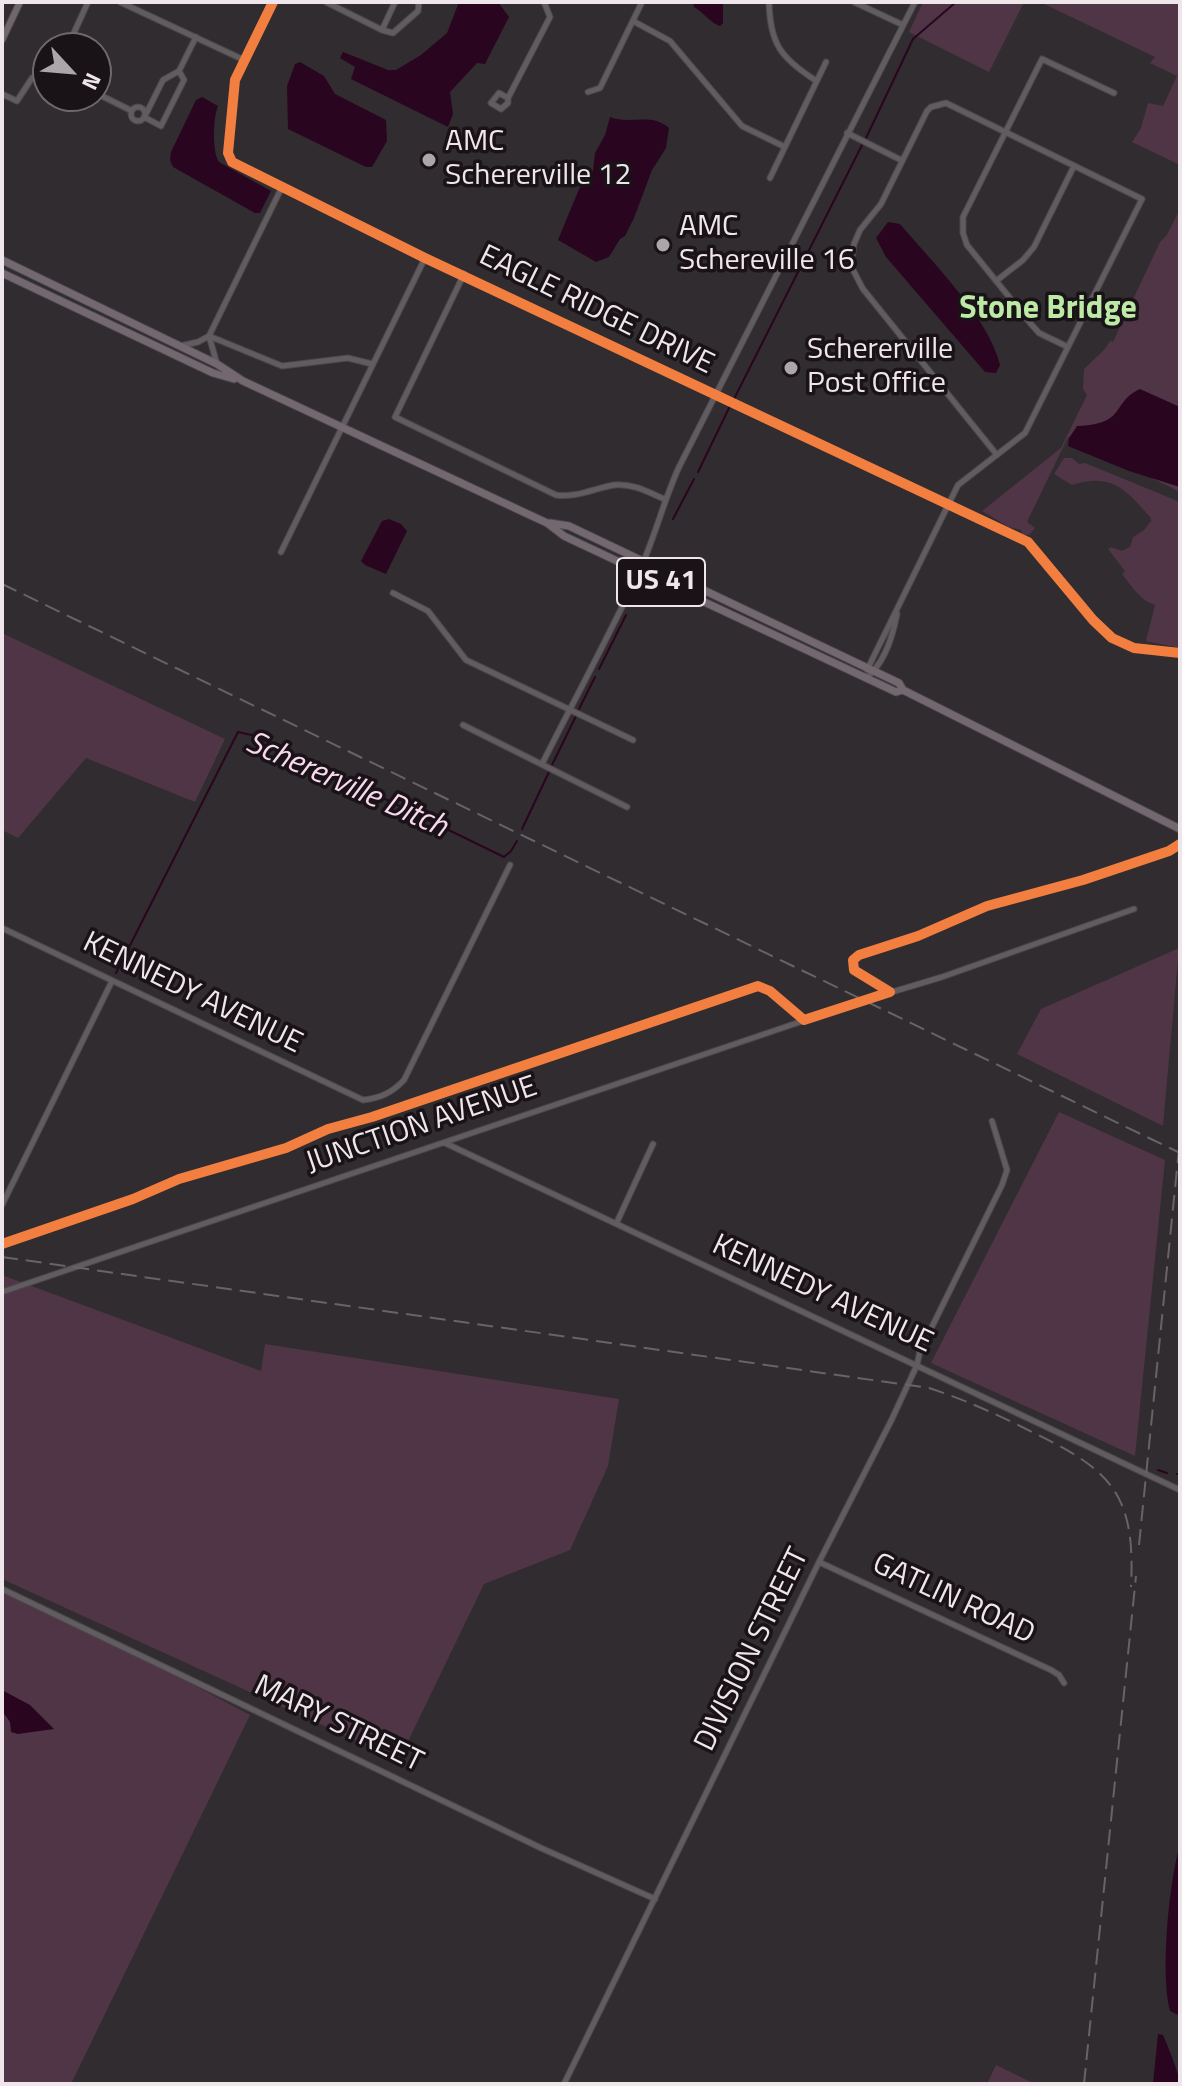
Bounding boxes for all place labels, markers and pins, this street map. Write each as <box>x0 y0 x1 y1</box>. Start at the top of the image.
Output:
place label: AMC Schererville 12 <box>445 125 631 196</box>
marker: AMC Schererville 12 <box>420 151 438 169</box>
place label: AMC Schereville 16 <box>679 210 855 280</box>
marker: AMC Schereville 16 <box>654 236 672 254</box>
place label: Schererville Post Office <box>807 333 953 404</box>
marker: Schererville Post Office <box>782 359 800 377</box>

